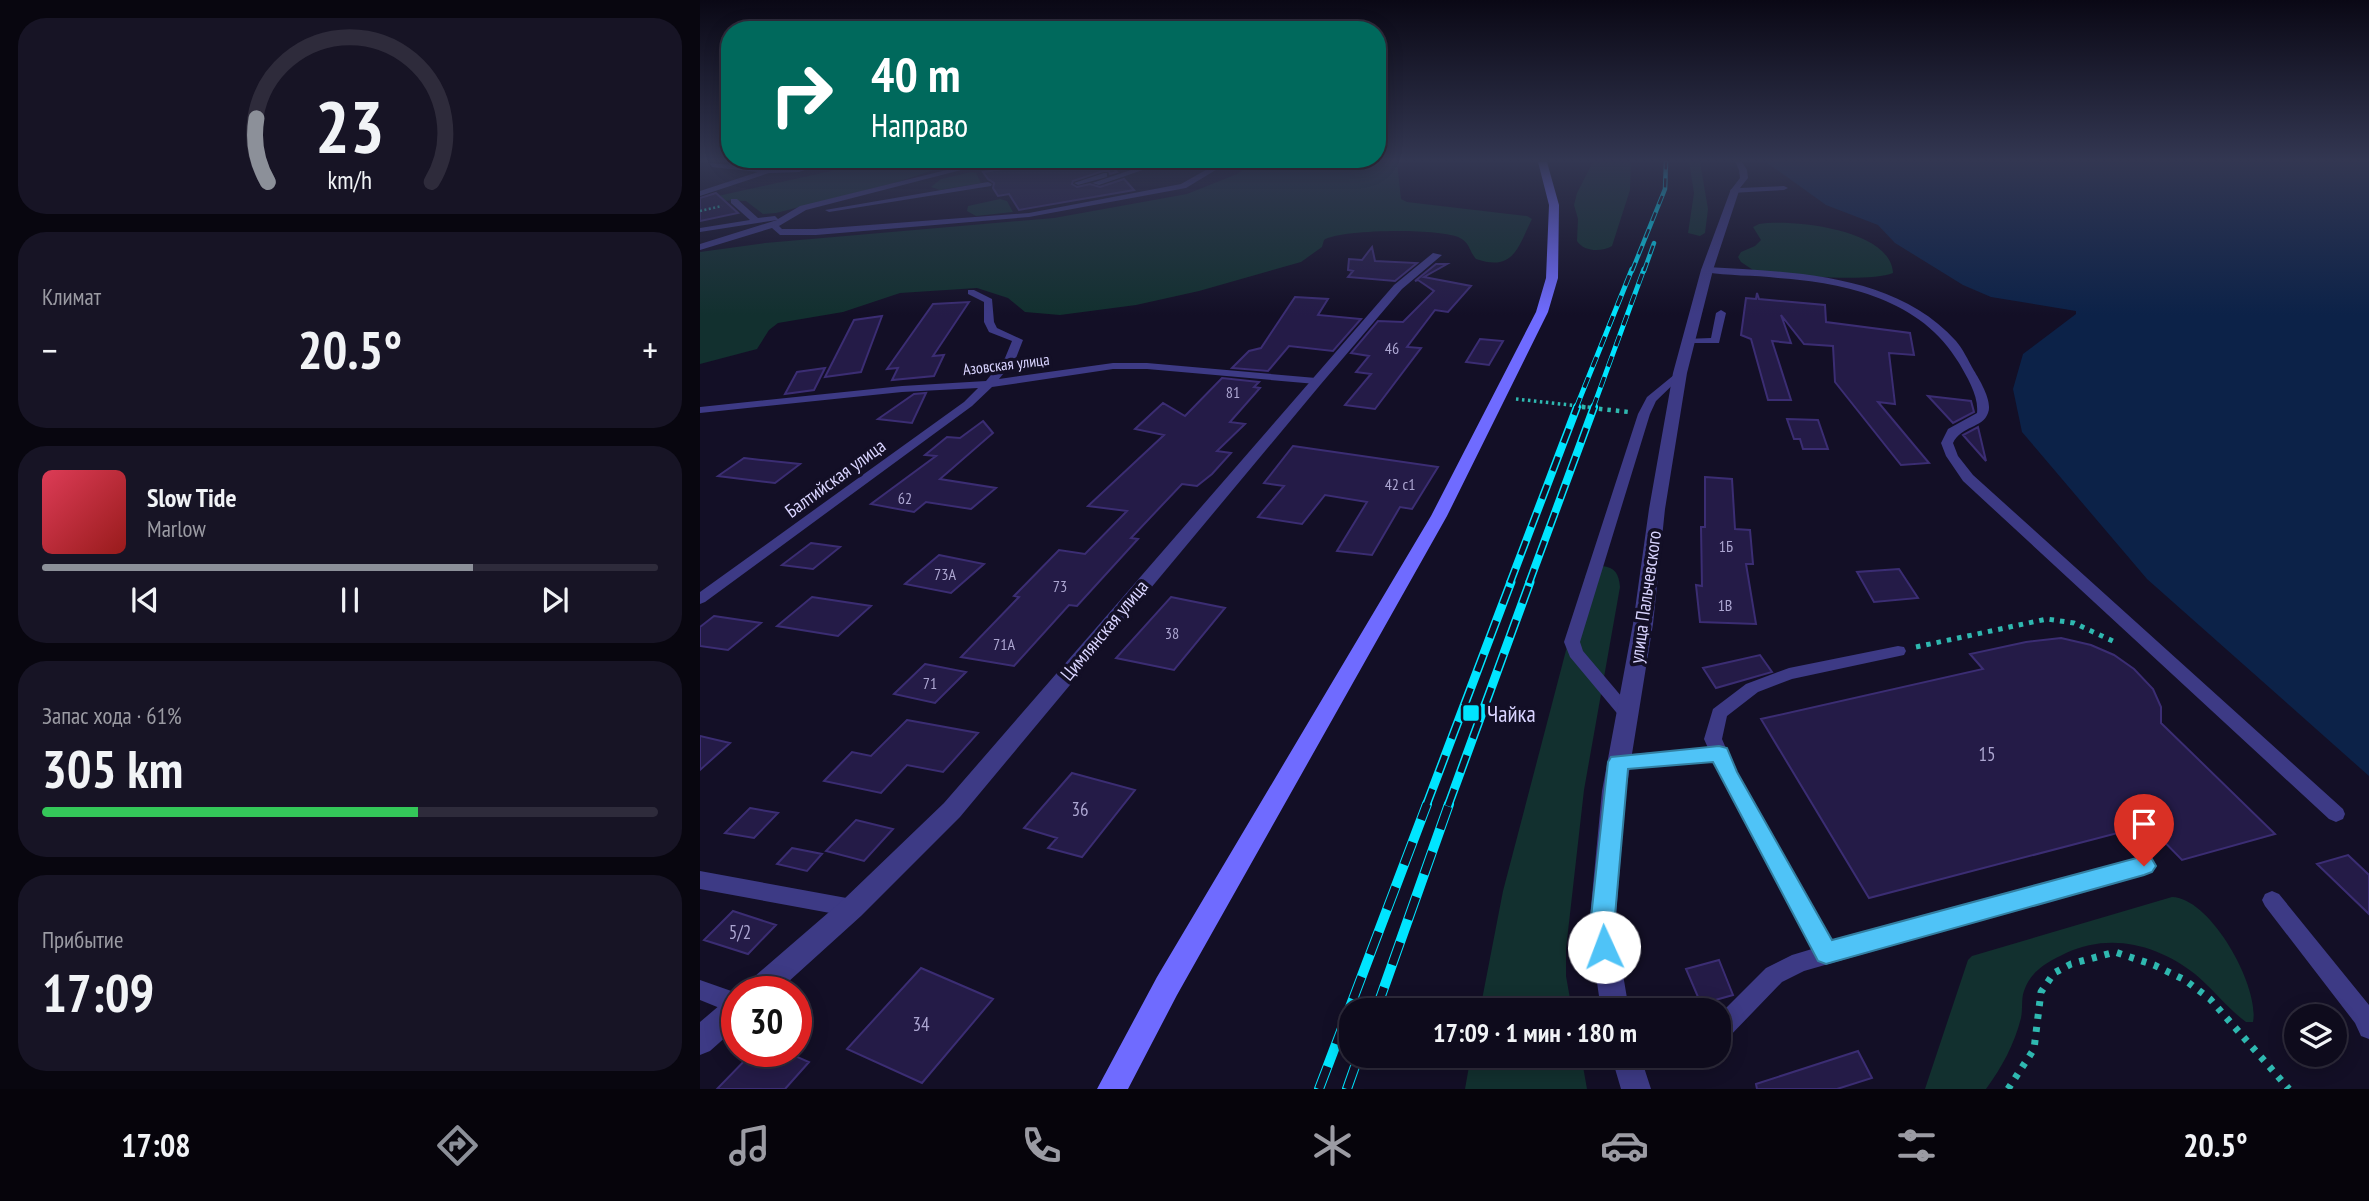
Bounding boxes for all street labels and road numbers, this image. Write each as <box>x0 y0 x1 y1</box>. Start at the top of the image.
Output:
street label: Азовская улица <box>962 349 1050 379</box>
street label: Балтийская улица <box>780 433 890 523</box>
street label: улица Пальчевского <box>1624 529 1666 665</box>
street label: Цимлянская улица <box>1055 575 1153 685</box>

